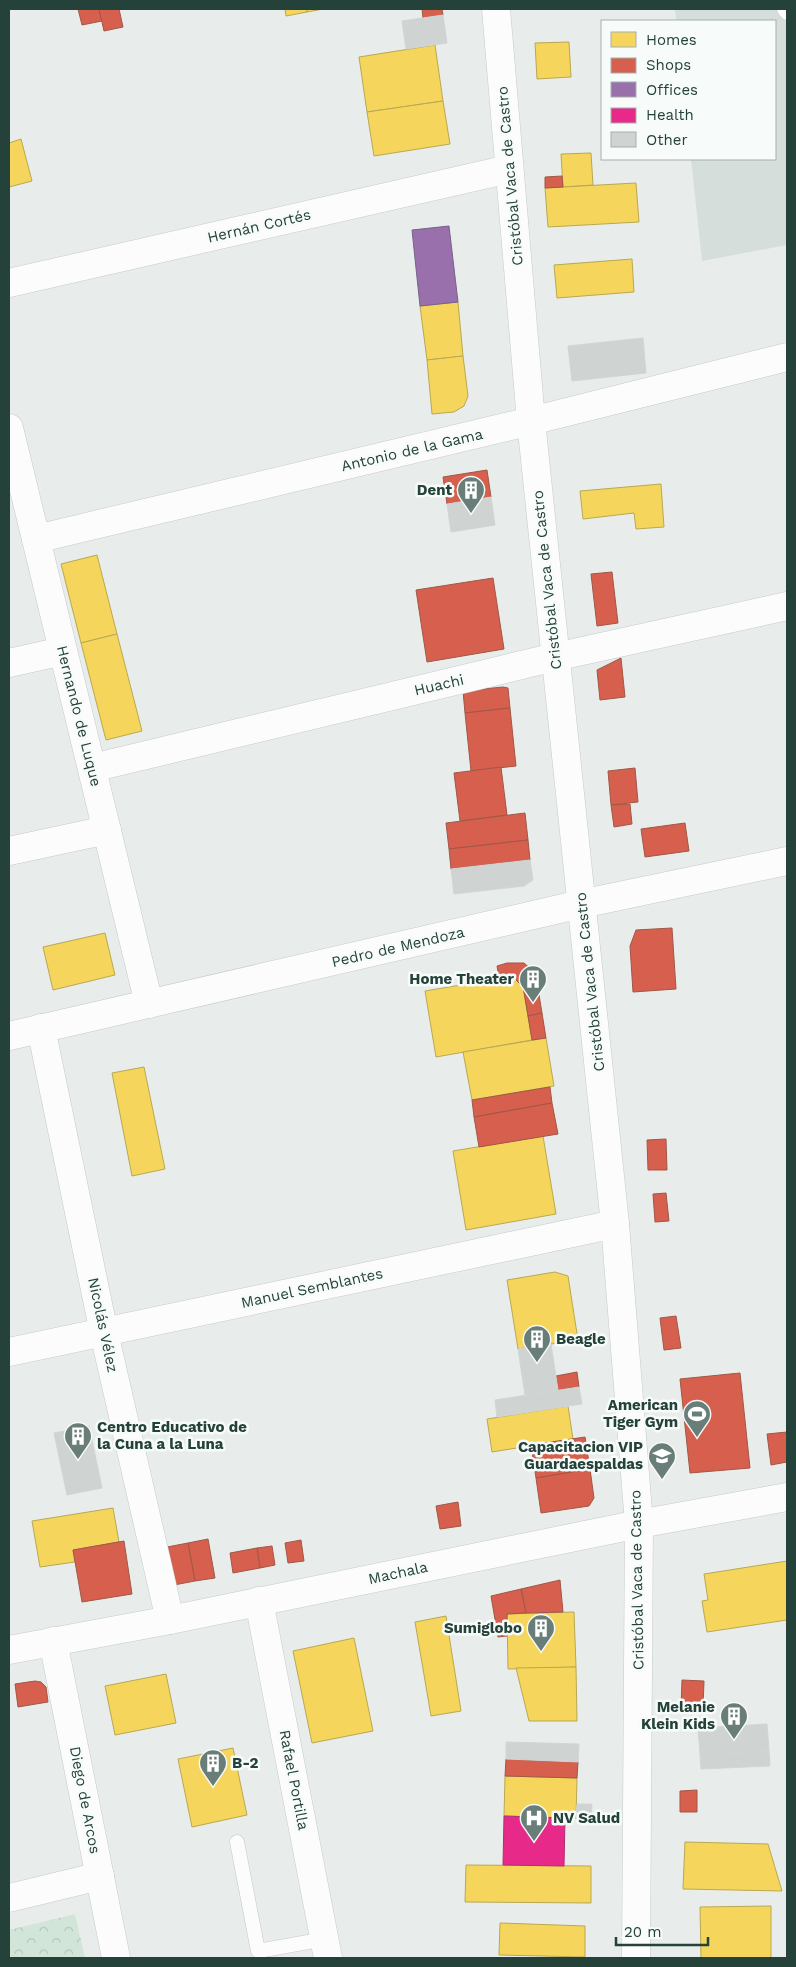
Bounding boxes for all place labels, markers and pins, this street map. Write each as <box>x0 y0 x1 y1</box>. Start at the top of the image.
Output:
building icon: Dent <box>456 475 486 514</box>
place label: Dent <box>417 481 452 499</box>
building icon: Home Theater <box>518 964 548 1003</box>
place label: Home Theater <box>409 970 515 988</box>
building icon: Beagle <box>522 1324 552 1363</box>
place label: Beagle <box>556 1330 606 1348</box>
place label: American Tiger Gym <box>603 1396 678 1431</box>
sports icon: American Tiger Gym <box>682 1399 712 1438</box>
place label: Centro Educativo de la Cuna a la Luna <box>97 1418 247 1453</box>
building icon: Centro Educativo de la Cuna a la Luna <box>63 1421 93 1460</box>
place label: Capacitacion VIP Guardaespaldas <box>518 1438 643 1473</box>
school or university icon: Capacitacion VIP Guardaespaldas <box>647 1441 677 1480</box>
building icon: Sumiglobo <box>526 1613 556 1652</box>
place label: Sumiglobo <box>444 1619 522 1637</box>
place label: Melanie Klein Kids <box>641 1698 715 1733</box>
building icon: Melanie Klein Kids <box>719 1701 749 1740</box>
building icon: B-2 <box>198 1748 228 1787</box>
place label: B-2 <box>232 1754 258 1772</box>
hospital icon: NV Salud <box>519 1803 549 1842</box>
place label: NV Salud <box>553 1809 620 1827</box>

